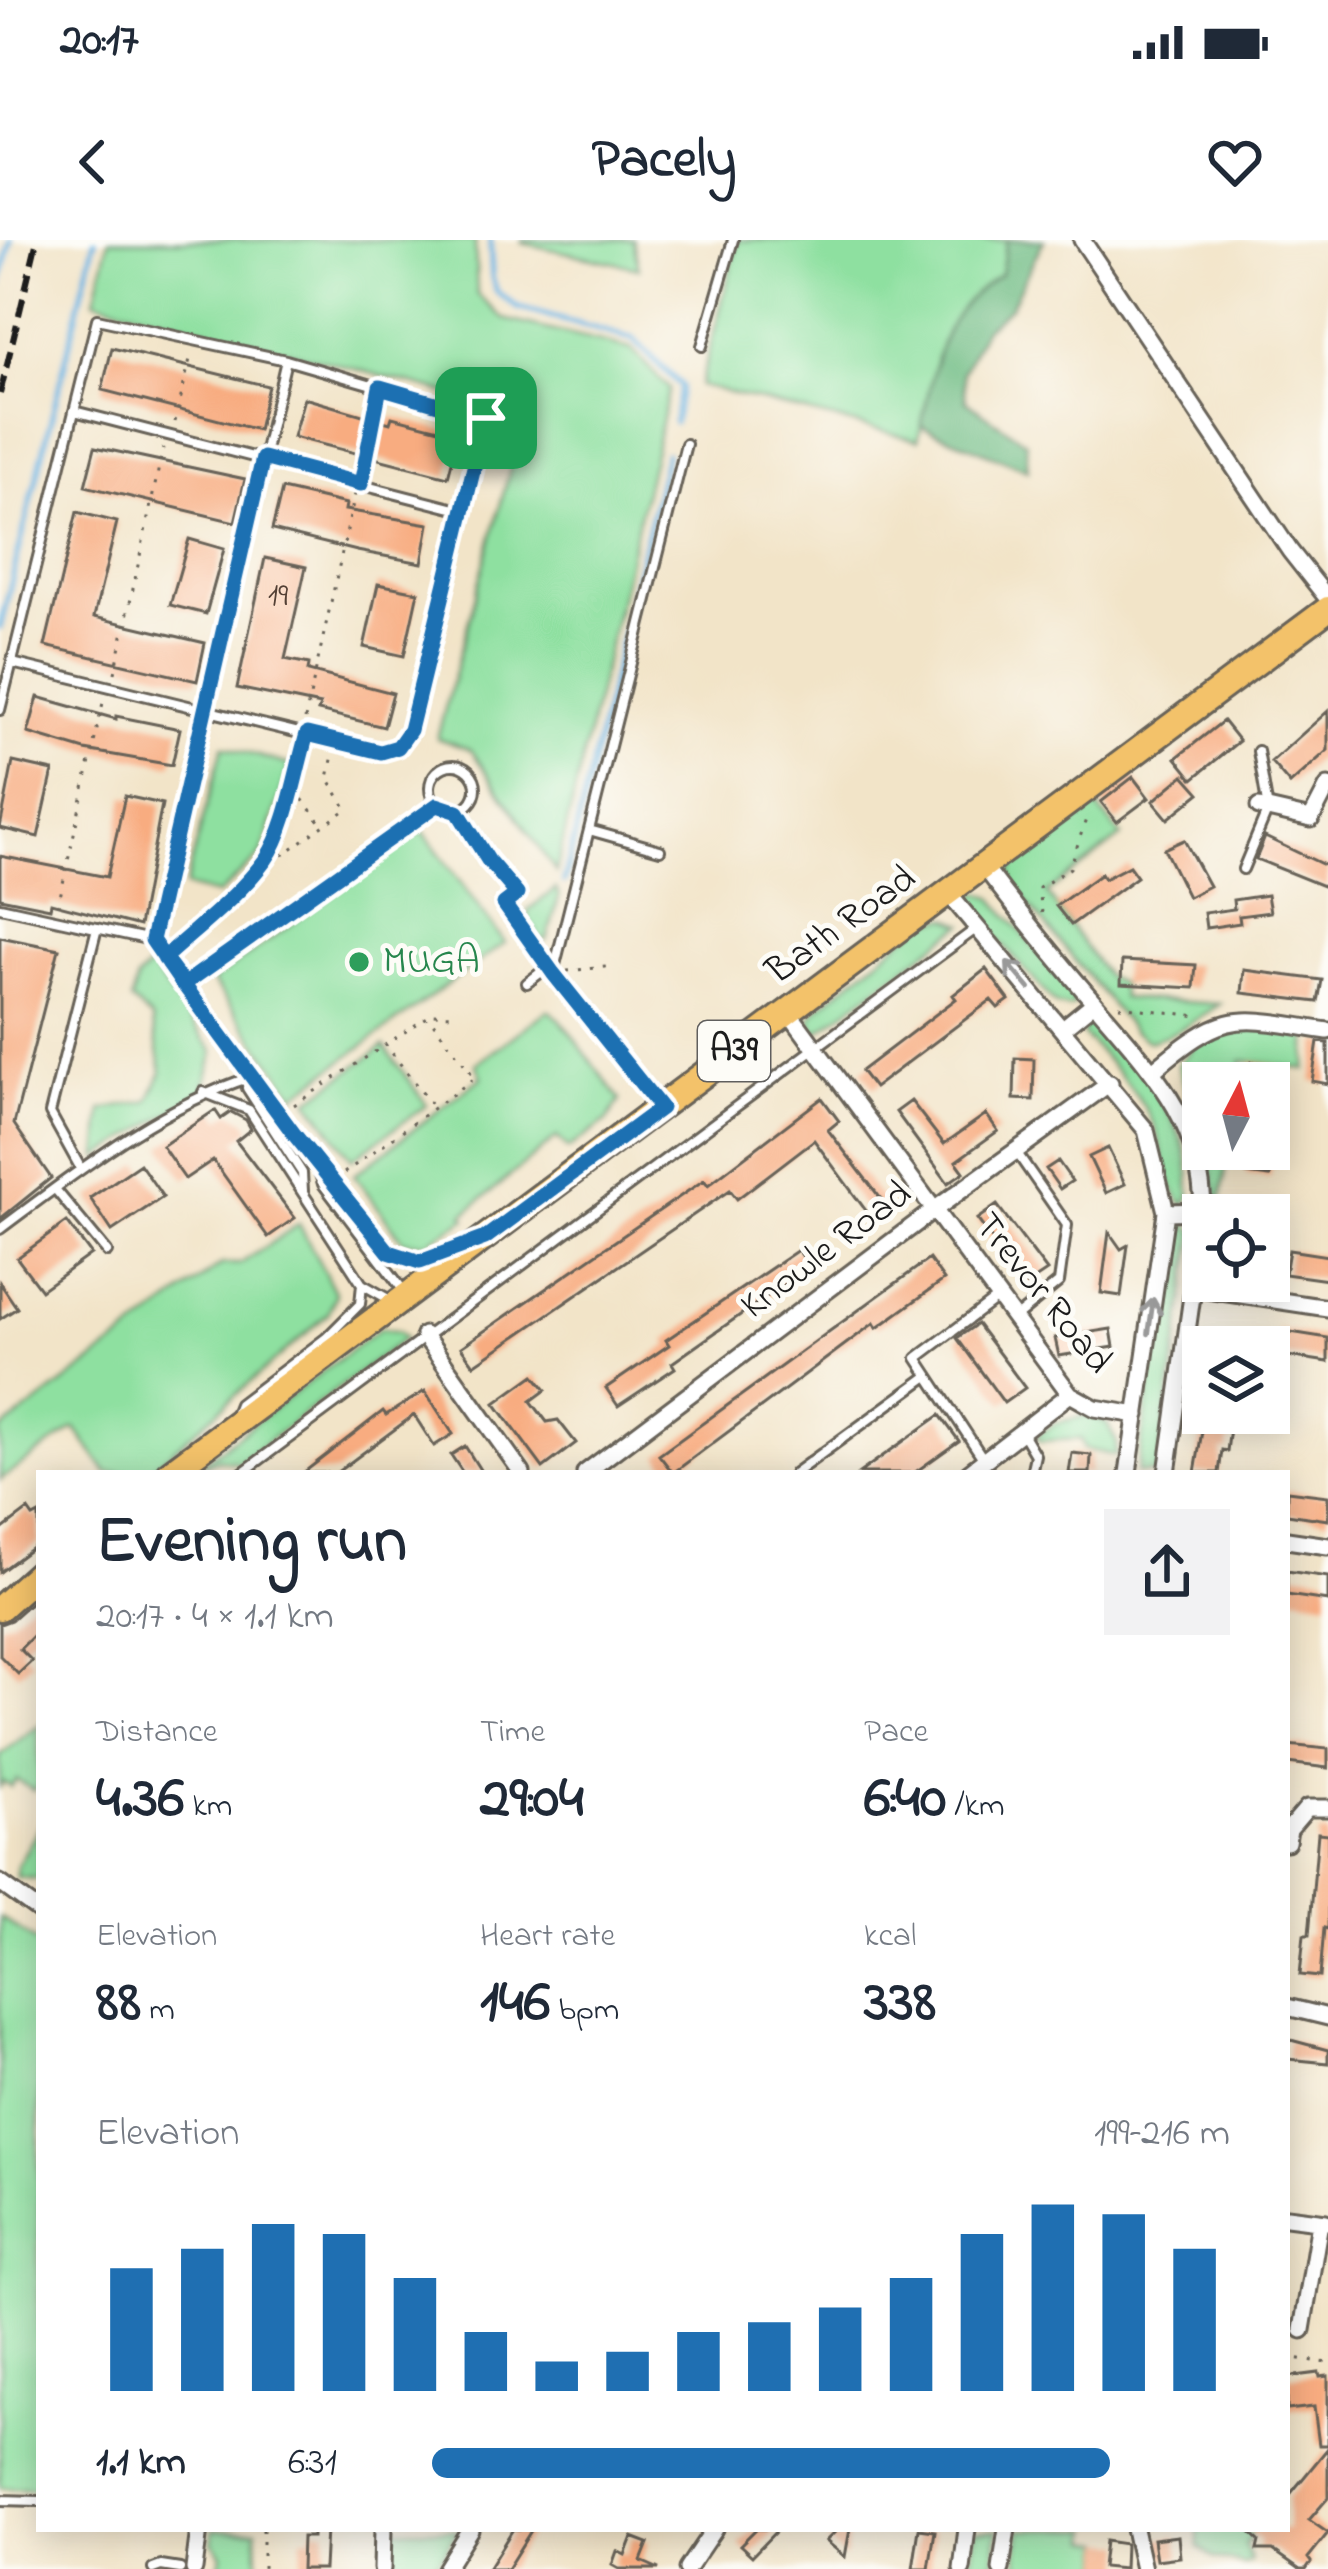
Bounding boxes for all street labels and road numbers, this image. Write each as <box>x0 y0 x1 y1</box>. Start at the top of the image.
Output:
street label: Bath Road <box>754 852 929 1001</box>
road number: A39 <box>698 1021 770 1081</box>
street label: Knowle Road <box>729 1167 925 1334</box>
street label: Trevor Road <box>959 1201 1125 1387</box>

